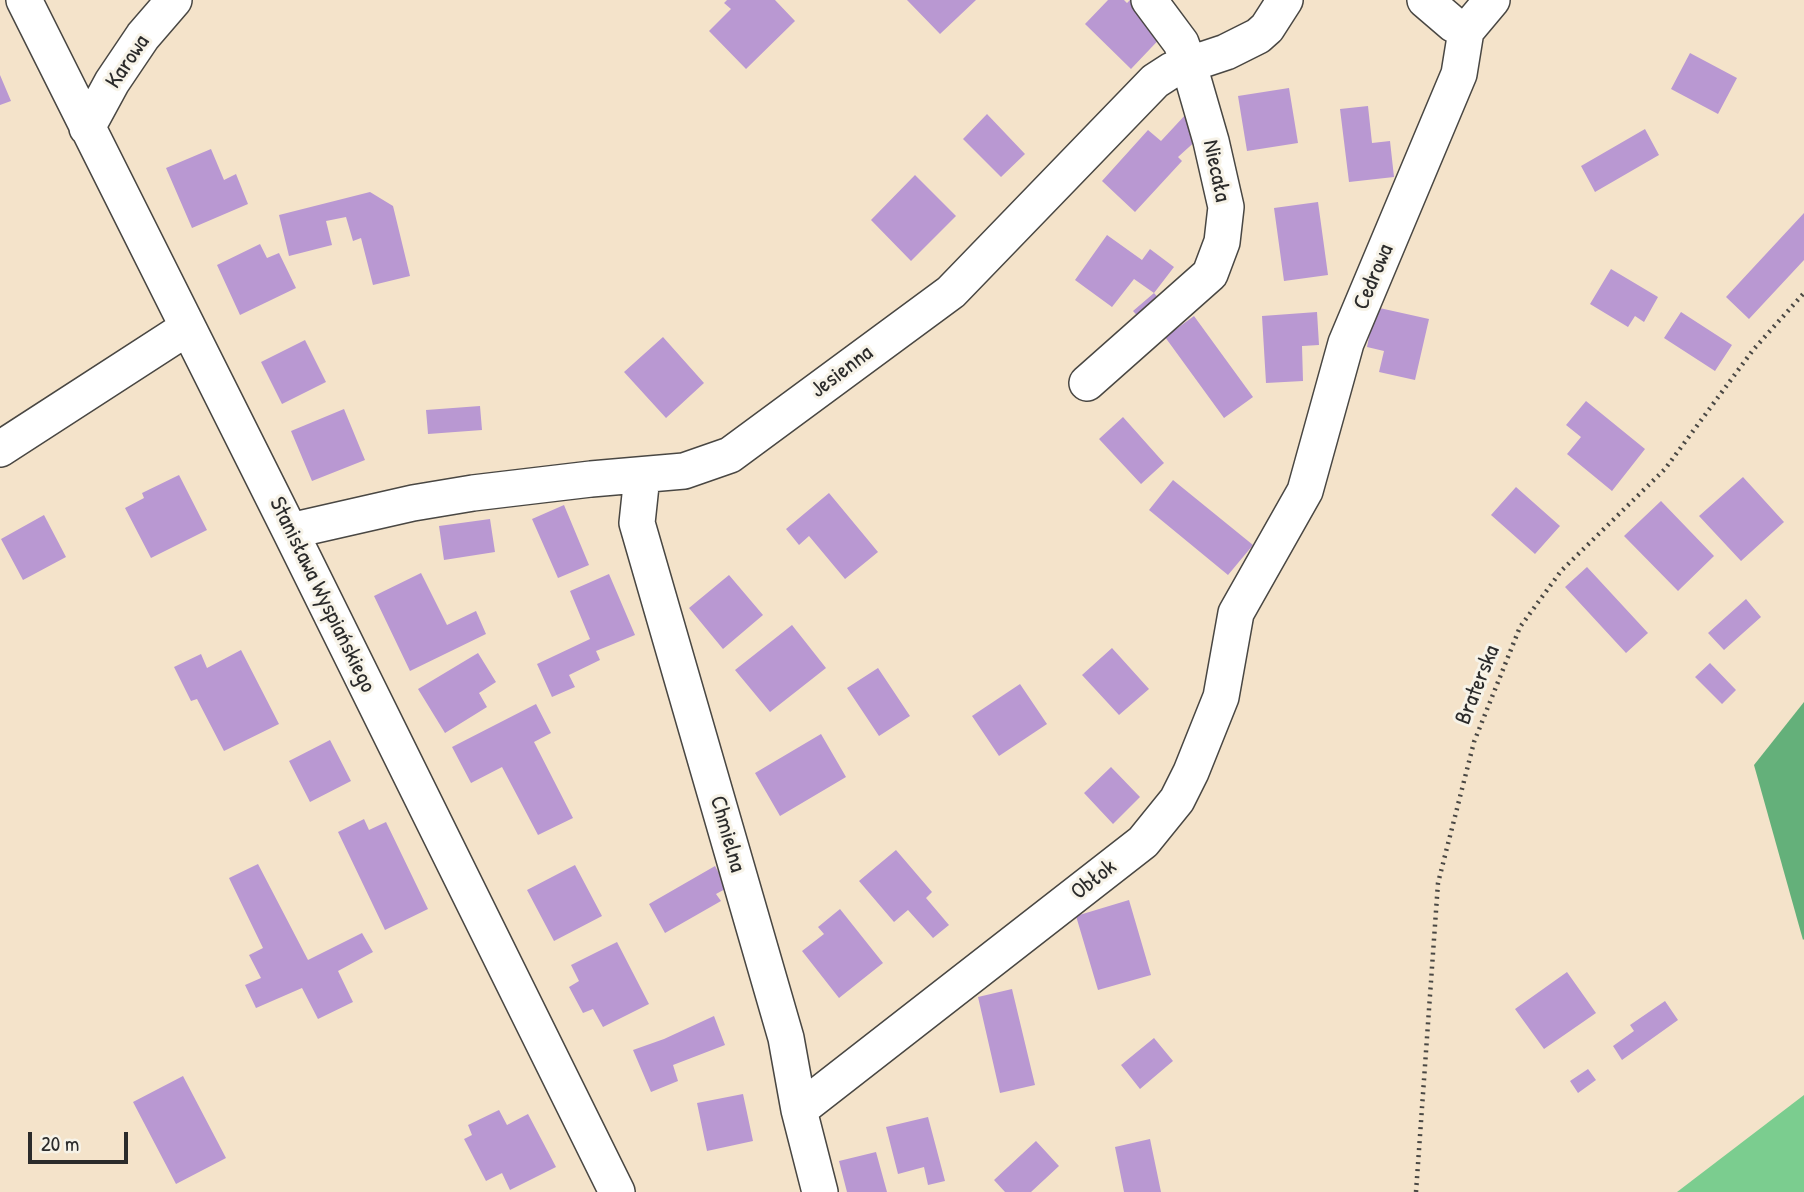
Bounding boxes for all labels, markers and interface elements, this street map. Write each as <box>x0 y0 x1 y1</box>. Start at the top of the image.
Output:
street label: Karowa <box>100 30 156 94</box>
street label: Niecała <box>1196 138 1236 204</box>
street label: Cedrowa <box>1348 240 1400 314</box>
street label: Jesienna <box>805 340 879 404</box>
street label: Stanisława Wyspiańskiego <box>263 493 381 697</box>
street label: Braterska <box>1450 641 1506 729</box>
street label: Chmielna <box>703 793 751 875</box>
street label: Obłok <box>1066 854 1122 906</box>
scale bar <box>32 1118 131 1162</box>
text: 20 m <box>41 1129 79 1158</box>

